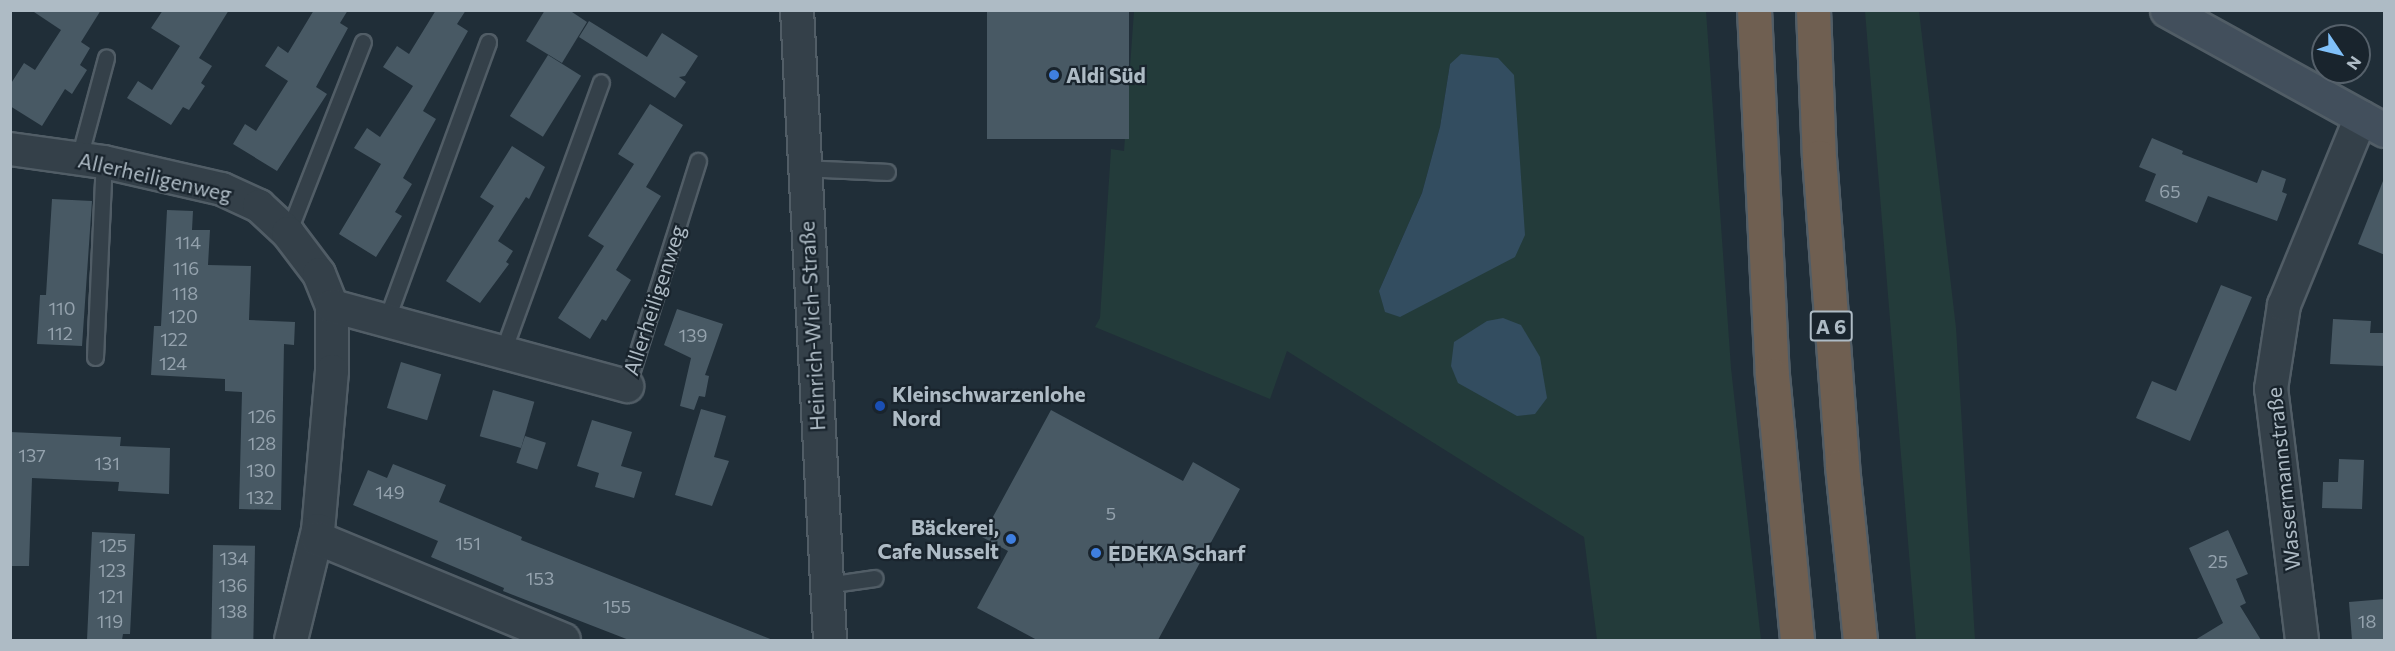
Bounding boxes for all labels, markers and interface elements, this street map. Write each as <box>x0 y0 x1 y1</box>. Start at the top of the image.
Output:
north arrow <box>2311 24 2371 84</box>
text: N <box>2343 53 2366 74</box>
place label: Aldi Süd <box>1066 62 1146 88</box>
marker: Aldi Süd <box>1047 68 1061 82</box>
street label: Allerheiligenweg <box>76 147 234 207</box>
house number: 65 <box>2159 180 2181 202</box>
street label: Heinrich-Wich-Straße <box>794 220 830 432</box>
street label: Allerheiligenweg <box>618 222 690 378</box>
house number: 114 <box>175 231 201 253</box>
house number: 116 <box>173 257 199 279</box>
house number: 118 <box>172 282 198 304</box>
house number: 110 <box>48 297 76 319</box>
house number: 120 <box>168 305 198 327</box>
road number: A 6 <box>1808 309 1854 343</box>
house number: 112 <box>47 322 73 344</box>
house number: 139 <box>679 324 707 346</box>
house number: 122 <box>160 328 188 350</box>
house number: 124 <box>159 352 187 374</box>
place label: Kleinschwarzenlohe Nord <box>892 381 1086 431</box>
street label: Wassermannstraße <box>2261 386 2305 572</box>
marker: Kleinschwarzenlohe Nord <box>873 399 887 413</box>
house number: 126 <box>248 405 276 427</box>
house number: 128 <box>248 432 276 454</box>
house number: 137 <box>18 444 46 466</box>
house number: 131 <box>94 452 120 474</box>
house number: 130 <box>246 459 276 481</box>
house number: 149 <box>375 481 405 503</box>
house number: 132 <box>246 486 274 508</box>
house number: 5 <box>1106 502 1116 524</box>
place label: Bäckerei, Cafe Nusselt <box>877 514 999 564</box>
house number: 151 <box>455 532 481 554</box>
marker: Bäckerei, Cafe Nusselt <box>1004 532 1018 546</box>
house number: 125 <box>99 534 127 556</box>
place label: EDEKA Scharf <box>1108 540 1245 566</box>
marker: EDEKA Scharf <box>1089 546 1103 560</box>
house number: 134 <box>220 547 248 569</box>
house number: 25 <box>2208 550 2228 572</box>
house number: 123 <box>98 559 126 581</box>
house number: 153 <box>526 567 554 589</box>
house number: 136 <box>219 574 247 596</box>
house number: 121 <box>98 585 124 607</box>
house number: 155 <box>603 595 631 617</box>
house number: 138 <box>219 600 247 622</box>
house number: 119 <box>97 610 123 632</box>
house number: 18 <box>2358 610 2376 632</box>

